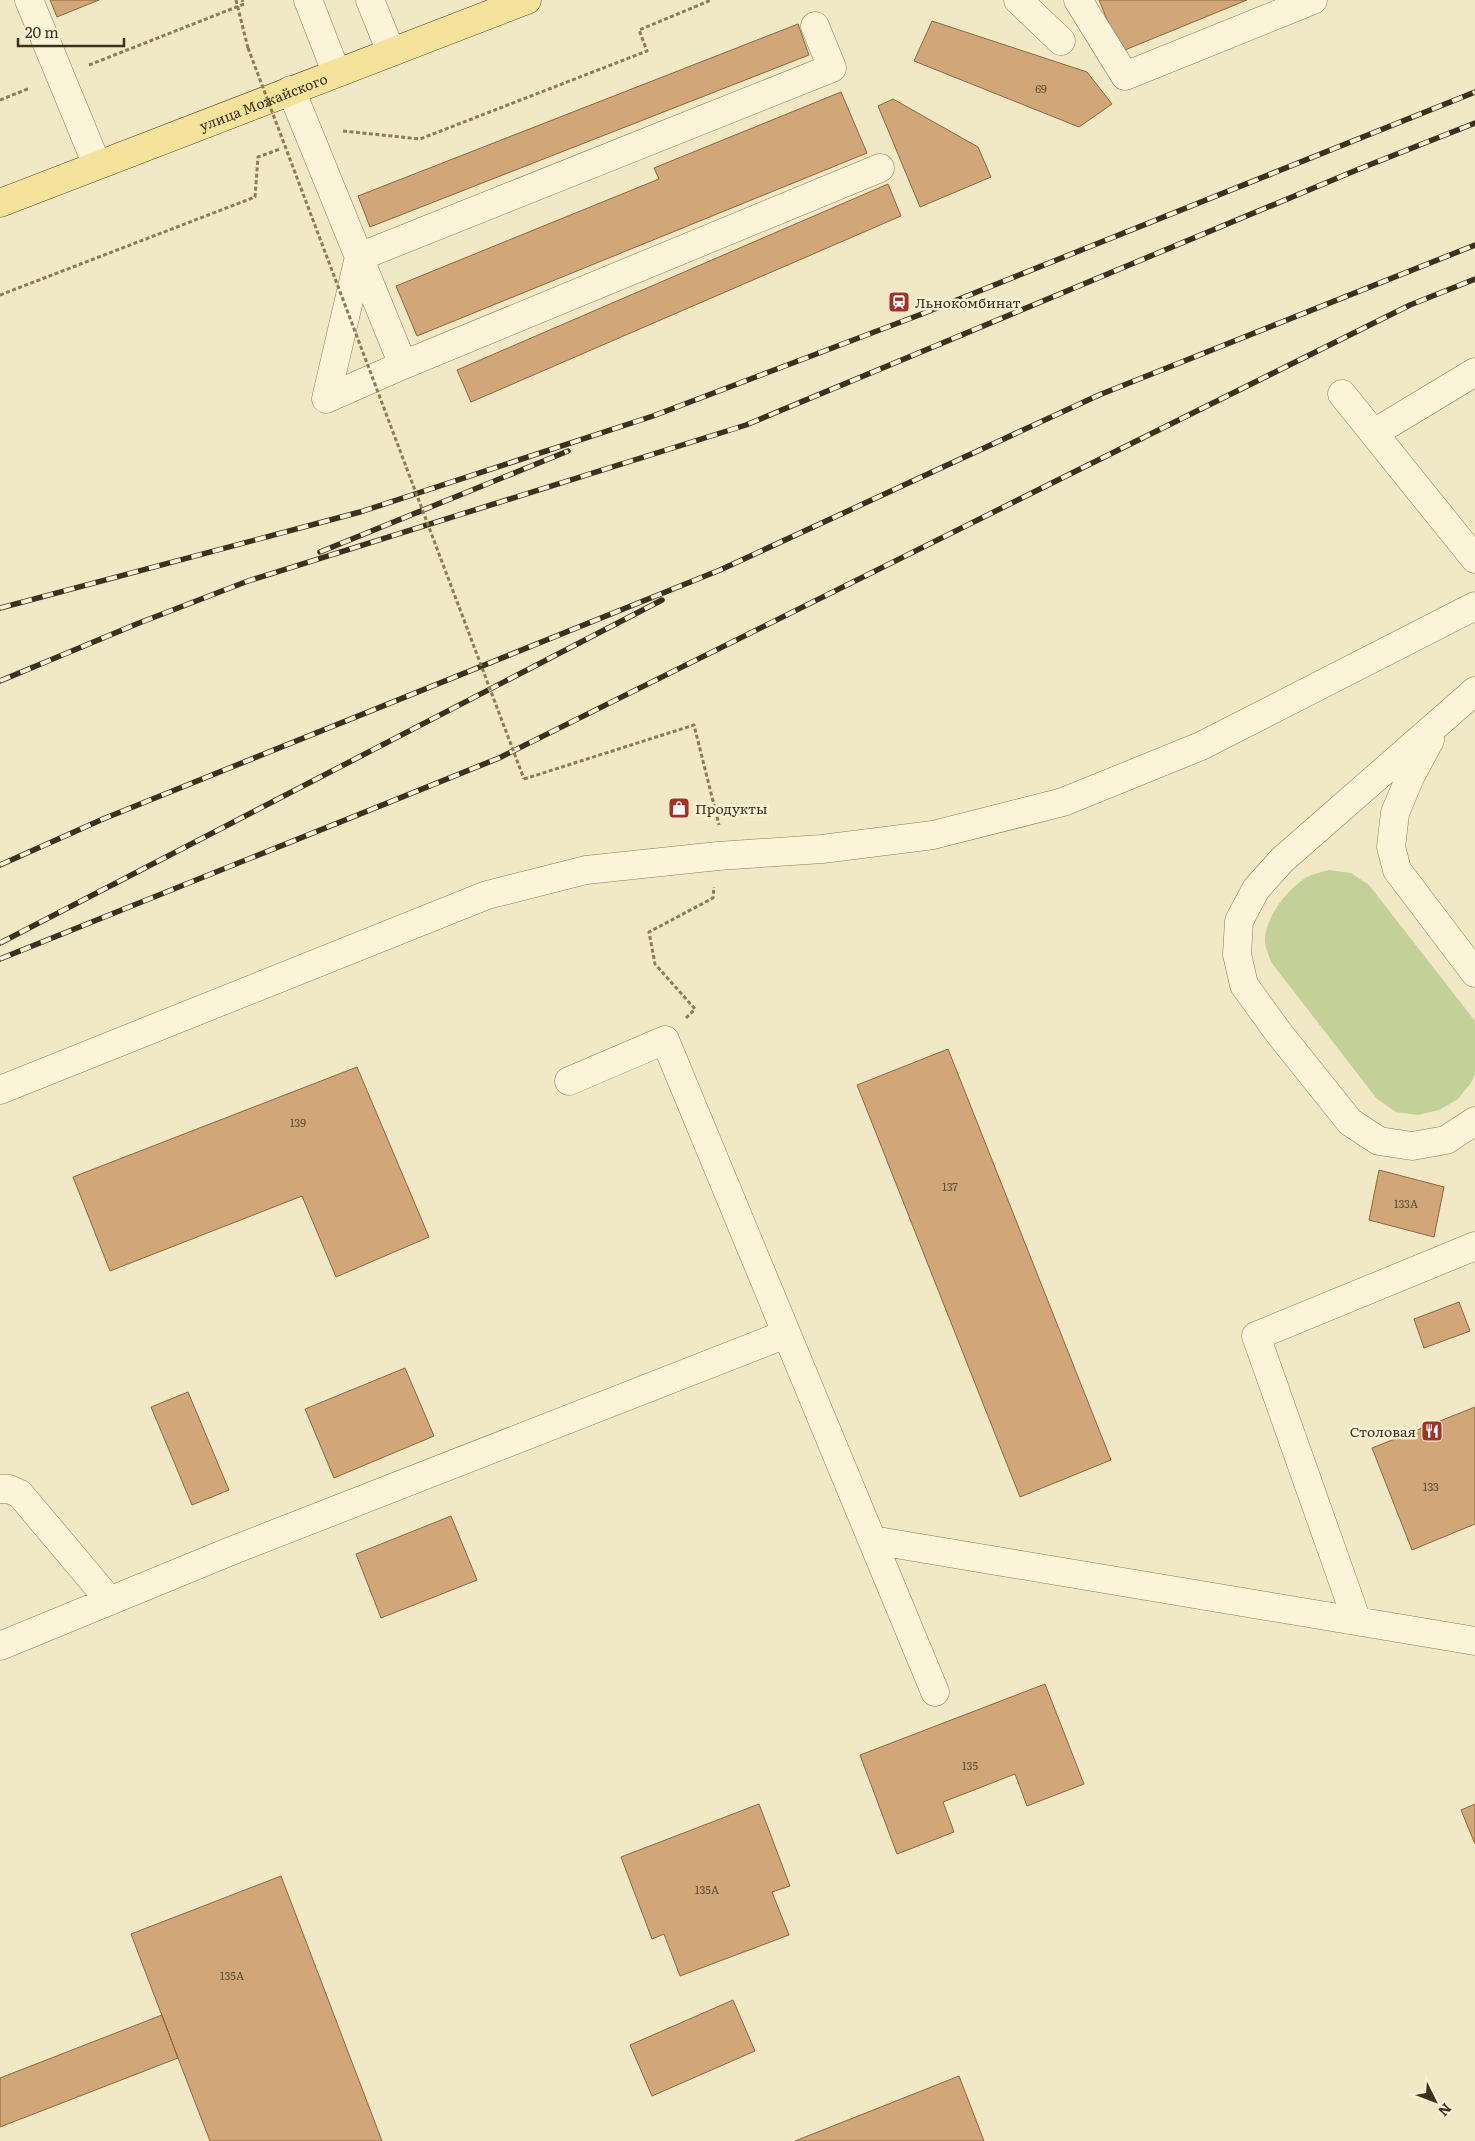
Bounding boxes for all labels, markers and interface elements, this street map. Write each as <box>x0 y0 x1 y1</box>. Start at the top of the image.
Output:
scale bar <box>18 15 124 47</box>
text: 20 m <box>25 20 59 43</box>
street label: улица Можайского <box>196 68 330 135</box>
house number: 69 <box>1035 80 1047 96</box>
station icon: Льнокомбинат <box>887 290 911 314</box>
place label: Льнокомбинат <box>915 292 1021 312</box>
shop icon: Продукты <box>667 796 691 820</box>
place label: Продукты <box>695 798 768 818</box>
house number: 139 <box>290 1114 306 1130</box>
house number: 137 <box>942 1178 958 1194</box>
house number: 133А <box>1394 1195 1418 1211</box>
restaurant icon: Столовая <box>1420 1419 1444 1443</box>
place label: Столовая <box>1350 1421 1416 1441</box>
house number: 133 <box>1423 1478 1439 1494</box>
house number: 135 <box>962 1757 978 1773</box>
house number: 135А <box>695 1881 719 1897</box>
house number: 135А <box>220 1967 244 1983</box>
north arrow <box>1410 2076 1460 2126</box>
text: N <box>1434 2099 1457 2122</box>

